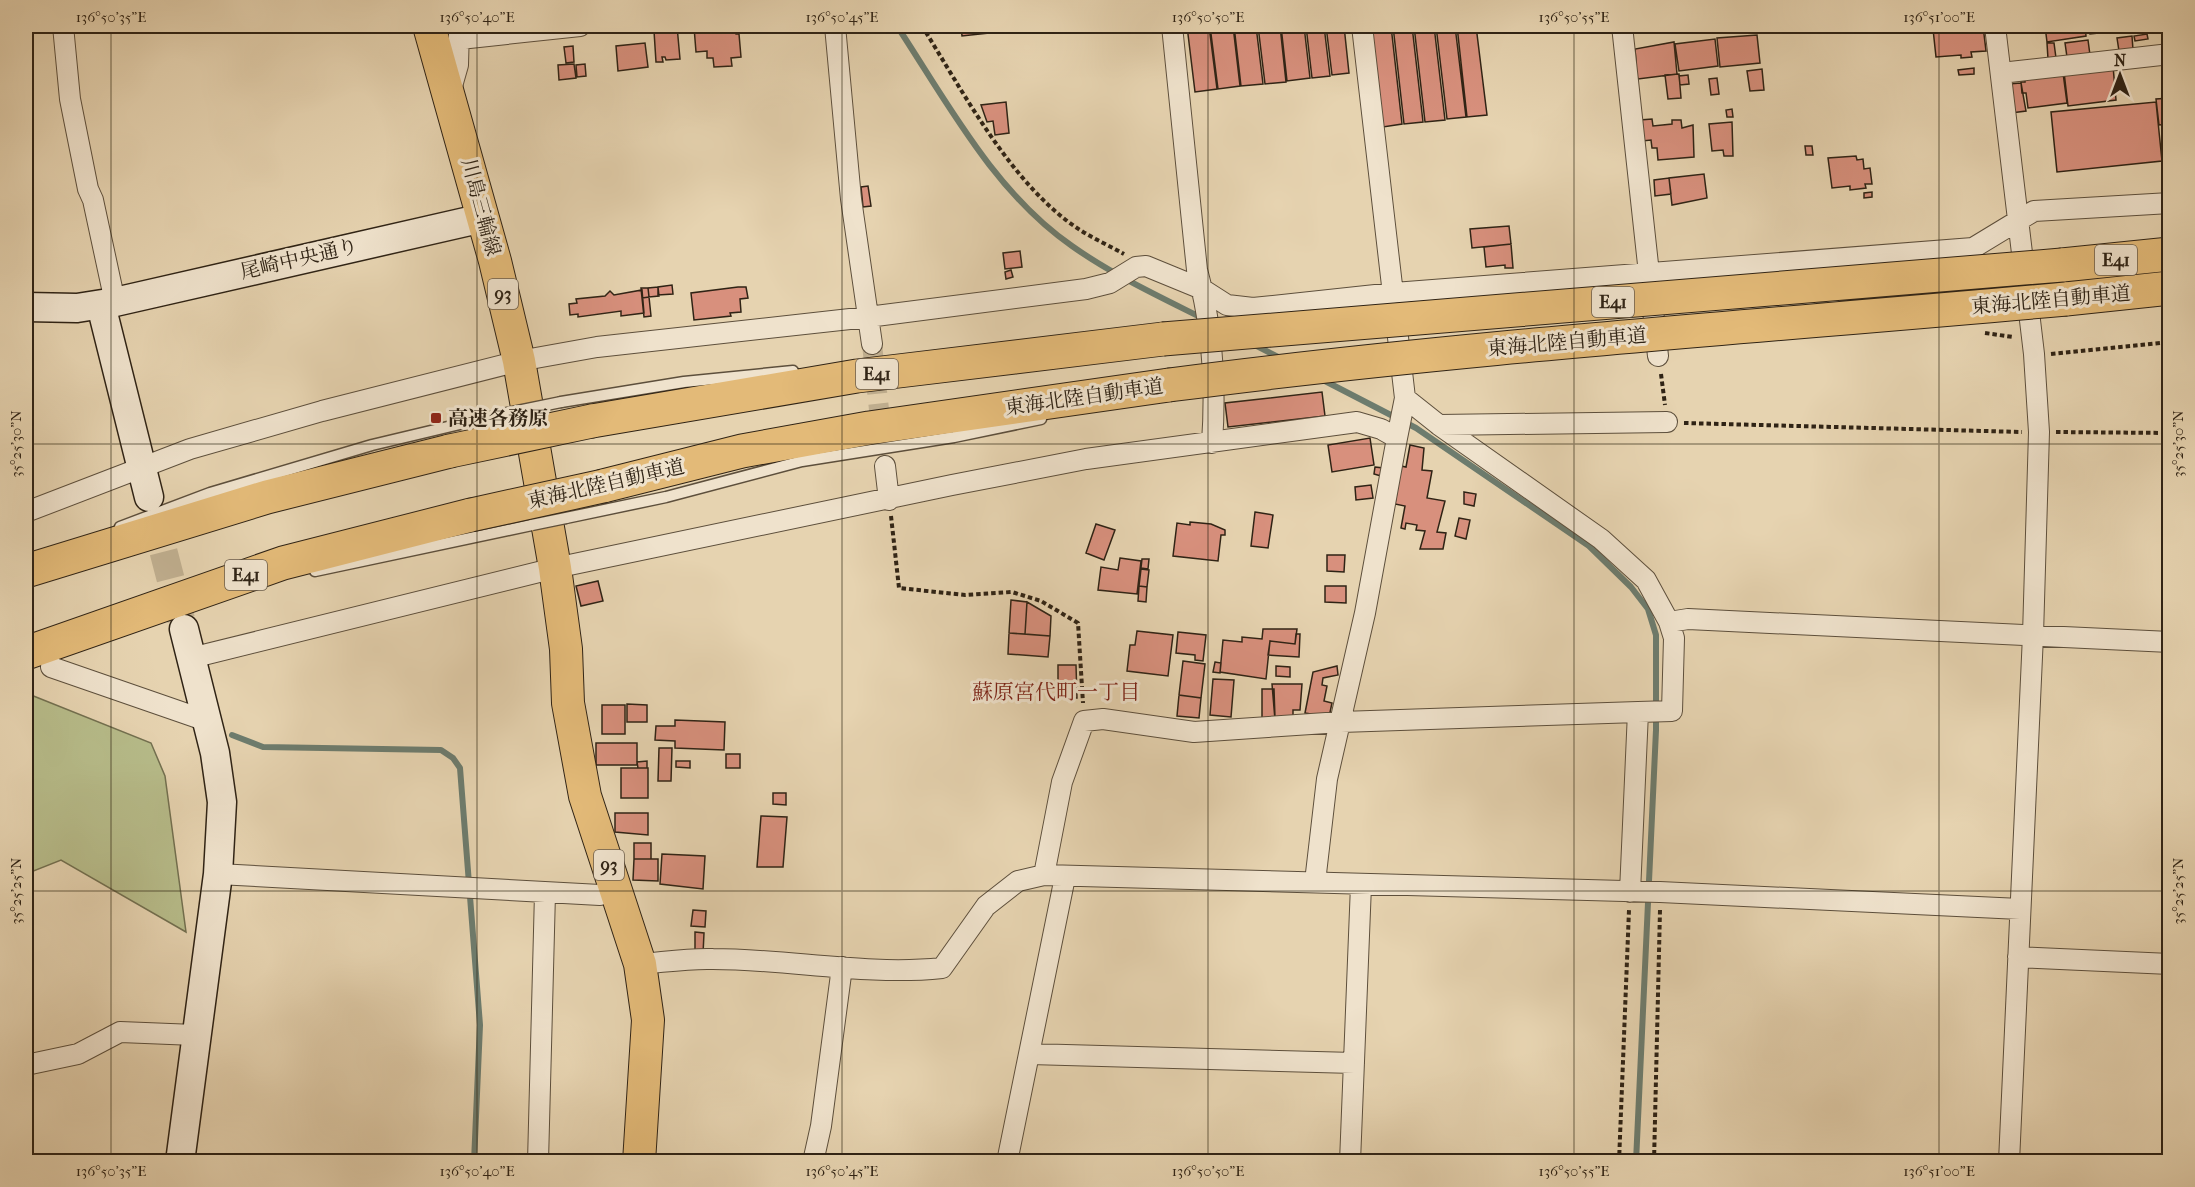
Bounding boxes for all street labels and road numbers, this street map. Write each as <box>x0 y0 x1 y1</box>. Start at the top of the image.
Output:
street label: 川島三輪線 <box>457 156 505 258</box>
street label: 尾崎中央通り <box>238 234 360 284</box>
road number: E41 <box>2095 245 2137 275</box>
road number: 93 <box>488 279 518 309</box>
street label: 東海北陸自動車道 <box>1970 282 2132 318</box>
road number: E41 <box>1592 287 1634 317</box>
street label: 東海北陸自動車道 <box>1486 324 1648 360</box>
road number: E41 <box>856 359 898 389</box>
street label: 東海北陸自動車道 <box>1003 374 1165 420</box>
street label: 東海北陸自動車道 <box>525 455 687 513</box>
road number: E41 <box>225 560 267 590</box>
road number: 93 <box>594 850 624 880</box>

